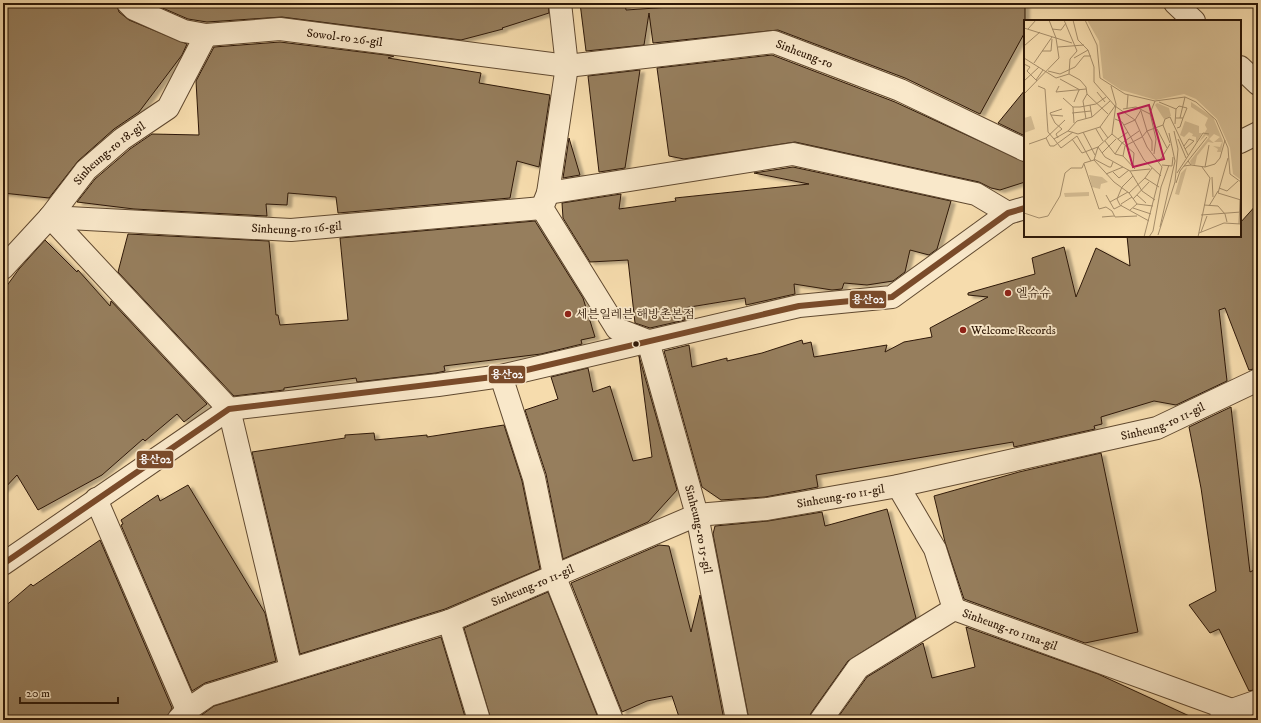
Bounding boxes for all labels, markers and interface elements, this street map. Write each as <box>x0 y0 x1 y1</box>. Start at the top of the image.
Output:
inset map <box>1024 20 1241 237</box>
street label: Sowol-ro 26-gil <box>306 25 384 50</box>
street label: Sinheung-ro <box>774 36 835 71</box>
street label: Sinheung-ro 18-gil <box>70 118 148 188</box>
street label: Sinheung-ro 16-gil <box>251 218 343 238</box>
place label: 엘슈슈 <box>1016 286 1051 301</box>
marker: 엘슈슈 <box>1003 288 1013 298</box>
line badge: 용산02 <box>849 290 887 309</box>
text: 용산02 <box>852 293 885 307</box>
place label: 세븐일레븐 해방촌본점 <box>576 307 695 322</box>
marker: 세븐일레븐 해방촌본점 <box>563 309 573 319</box>
place label: Welcome Records <box>970 323 1056 338</box>
marker: Welcome Records <box>958 325 968 335</box>
unlabelled marker <box>631 339 641 349</box>
line badge: 용산02 <box>488 365 526 384</box>
text: 용산02 <box>491 368 524 382</box>
street label: Sinheung-ro 11-gil <box>1119 399 1207 443</box>
line badge: 용산02 <box>136 450 174 469</box>
text: 용산02 <box>139 453 172 467</box>
street label: Sinheung-ro 11-gil <box>796 481 886 511</box>
street label: Sinheung-ro 15-gil <box>681 483 716 575</box>
street label: Sinheung-ro 11-gil <box>489 561 577 610</box>
street label: Sinheung-ro 11na-gil <box>960 605 1060 654</box>
scale bar <box>20 679 118 705</box>
text: 20 m <box>26 686 50 701</box>

